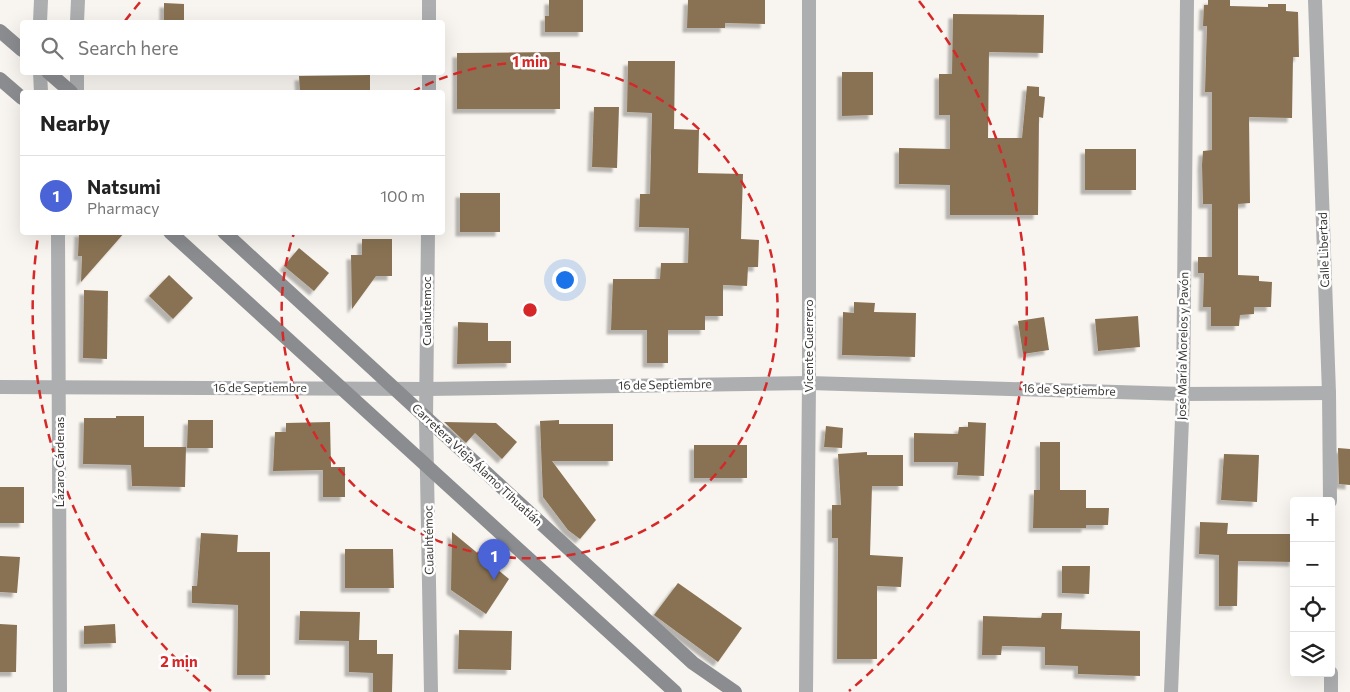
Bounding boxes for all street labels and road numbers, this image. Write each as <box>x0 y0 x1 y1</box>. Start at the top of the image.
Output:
street label: Calle Libertad <box>1315 212 1331 288</box>
street label: José María Morelos y Pavón <box>1174 272 1191 420</box>
street label: Cuahutemoc <box>419 276 433 346</box>
street label: Vicente Guerrero <box>801 299 815 393</box>
street label: 16 de Septiembre <box>618 376 712 392</box>
street label: 16 de Septiembre <box>213 380 307 394</box>
street label: 16 de Septiembre <box>1022 380 1116 398</box>
street label: Carretera Vieja Álamo Tihuatlán <box>410 400 546 528</box>
street label: Lázaro Cárdenas <box>52 417 66 507</box>
street label: Cuauhtémoc <box>420 505 436 575</box>

